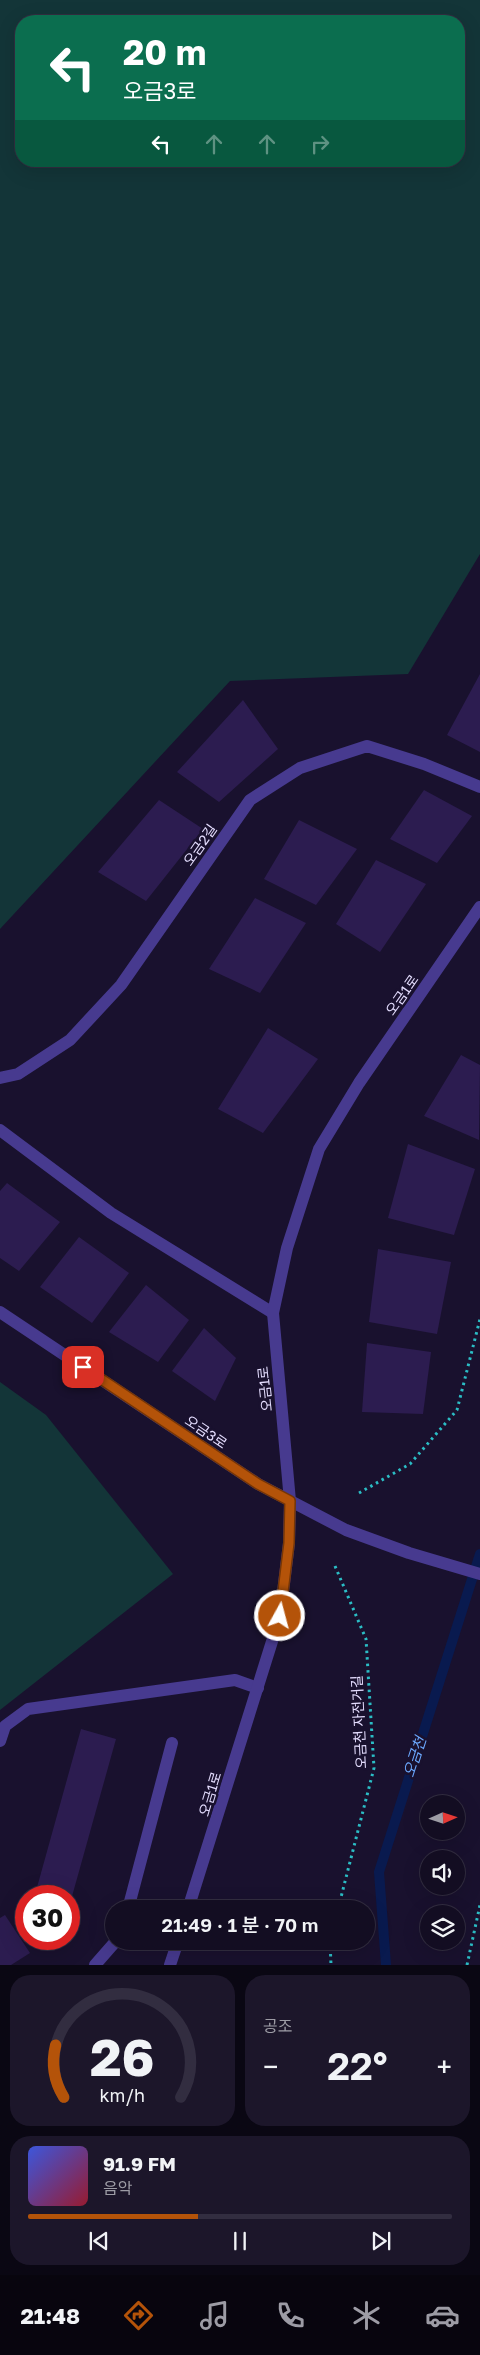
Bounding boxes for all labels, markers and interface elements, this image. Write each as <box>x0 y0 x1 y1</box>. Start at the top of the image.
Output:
text: 20 m <box>123 31 206 73</box>
icon: left <box>40 35 105 100</box>
text: 오금3로 <box>123 77 197 104</box>
icon: left <box>147 130 175 158</box>
icon: ahead <box>200 130 228 158</box>
icon: ahead <box>253 130 281 158</box>
icon: right <box>306 130 334 158</box>
street label: 오금2길 <box>179 821 220 869</box>
street label: 오금1로 <box>382 971 422 1018</box>
pin <box>62 1346 104 1388</box>
icon: arrive <box>69 1353 97 1381</box>
street label: 오금1로 <box>254 1365 275 1413</box>
street label: 오금3로 <box>182 1411 231 1452</box>
position arrow <box>253 1589 305 1641</box>
street label: 오금천 자전거길 <box>348 1675 369 1769</box>
water label: 오금천 <box>399 1732 430 1779</box>
street label: 오금1로 <box>195 1770 224 1818</box>
north arrow <box>420 1795 465 1840</box>
map controls <box>420 1795 465 1950</box>
button: sound <box>420 1850 465 1895</box>
speed limit sign: 30 <box>15 1885 80 1950</box>
button: layers <box>420 1905 465 1950</box>
text: 21:49 · 1 분 · 70 m <box>162 1913 319 1936</box>
text: 공조 <box>263 2016 292 2036</box>
text: 26 <box>90 2025 155 2087</box>
text: 22° <box>327 2043 388 2088</box>
text: − <box>263 2050 278 2083</box>
text: + <box>437 2050 452 2083</box>
text: km/h <box>100 2084 145 2106</box>
text: 91.9 FM <box>103 2152 176 2175</box>
text: 음악 <box>103 2178 132 2198</box>
icon: previous <box>85 2227 113 2255</box>
icon: pause <box>226 2227 254 2255</box>
icon: next <box>367 2227 395 2255</box>
icon: directions <box>121 2298 156 2333</box>
icon: music <box>197 2298 232 2333</box>
icon: phone <box>273 2298 308 2333</box>
icon: climate <box>349 2298 384 2333</box>
icon: car <box>425 2298 460 2333</box>
text: 21:48 <box>20 2302 80 2329</box>

